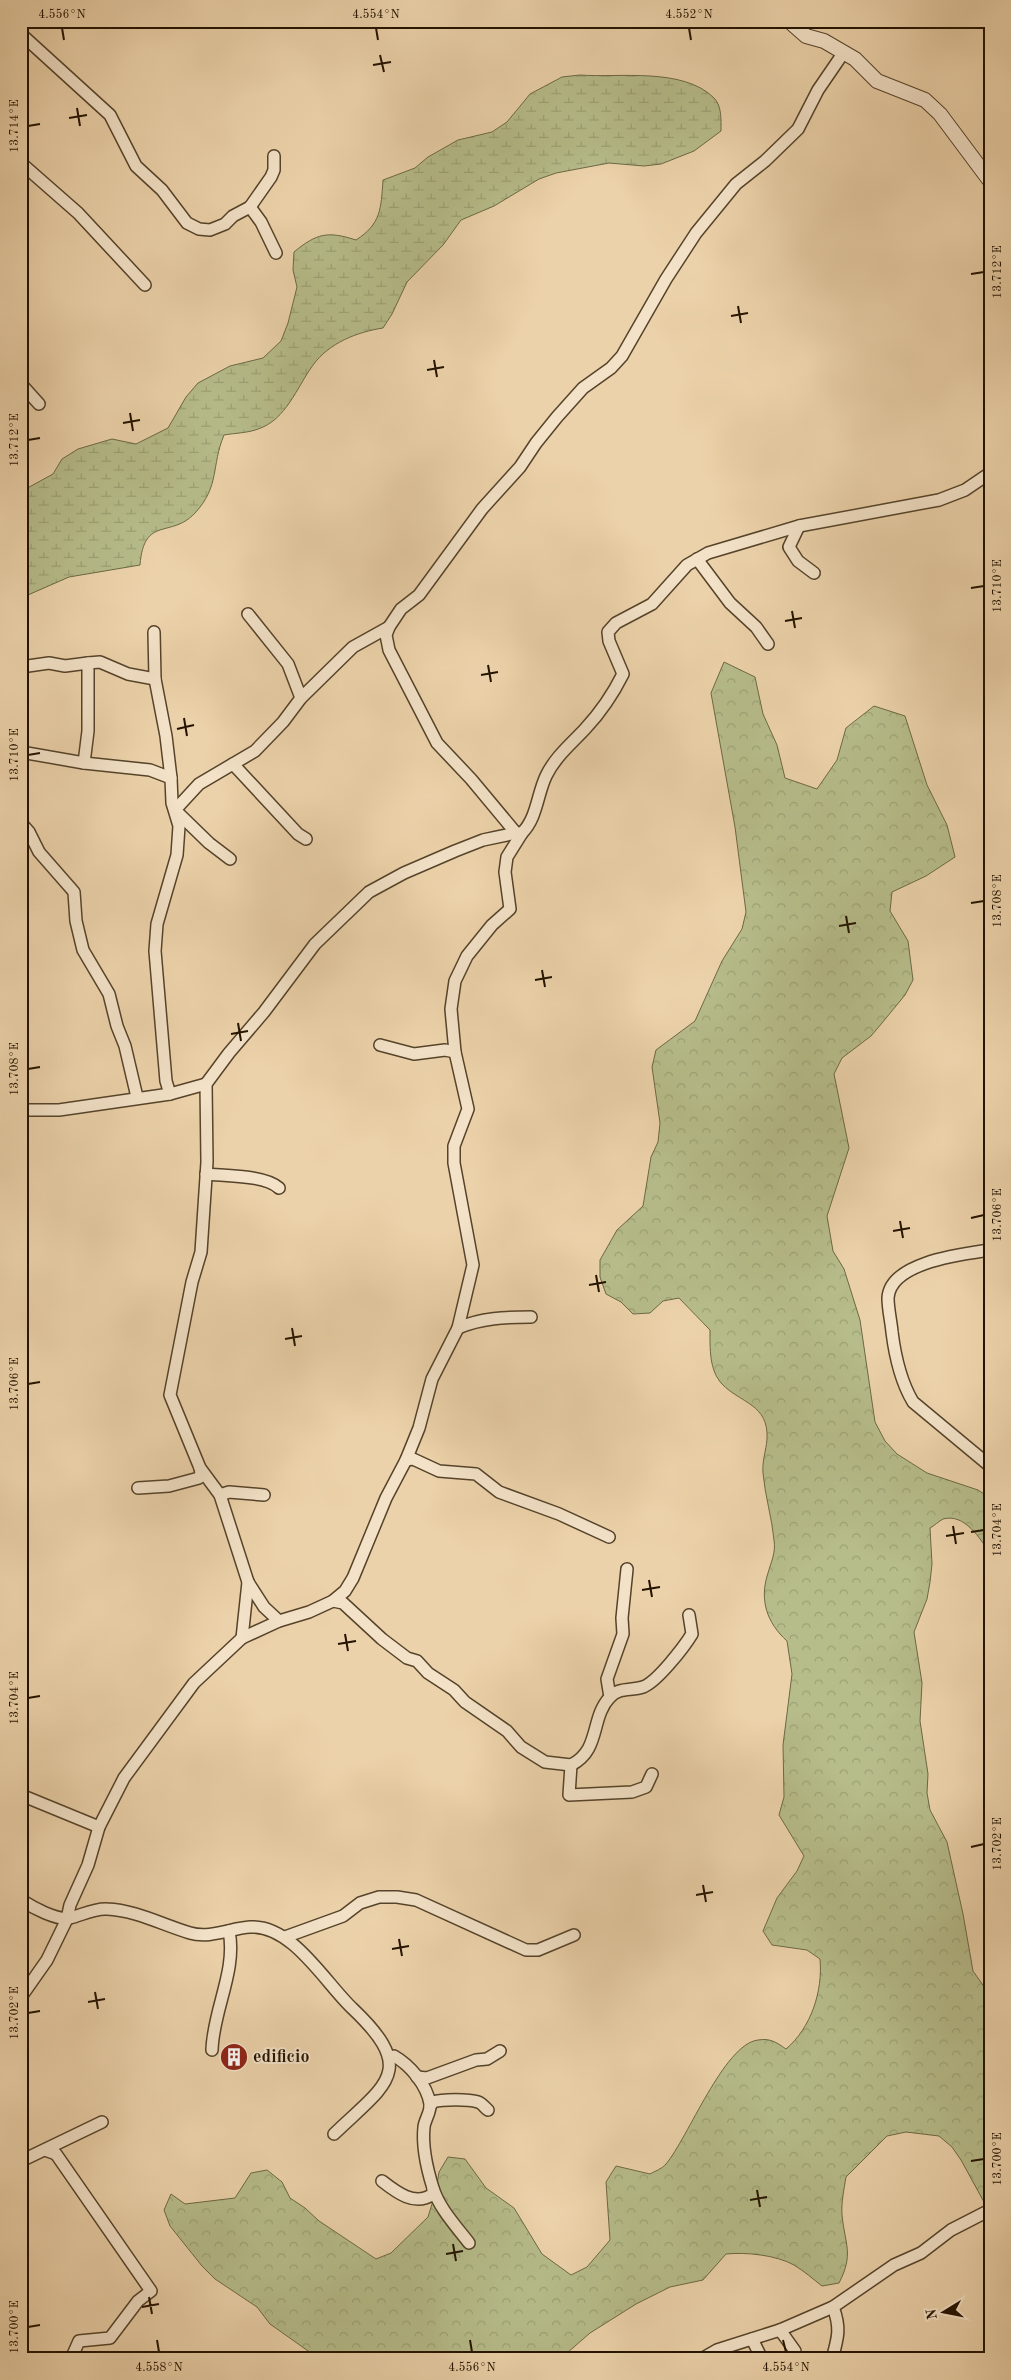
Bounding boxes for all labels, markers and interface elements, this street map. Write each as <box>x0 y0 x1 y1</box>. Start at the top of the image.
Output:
text: 4.556°N <box>38 8 86 21</box>
text: 4.554°N <box>352 8 400 21</box>
text: 4.552°N <box>665 8 713 21</box>
text: 13.714°E <box>9 99 21 153</box>
text: 13.712°E <box>992 245 1004 299</box>
text: 13.712°E <box>9 413 21 467</box>
text: 13.710°E <box>992 559 1004 613</box>
text: 13.710°E <box>9 728 21 782</box>
text: 13.708°E <box>992 874 1004 928</box>
text: 13.708°E <box>9 1042 21 1096</box>
text: 13.706°E <box>992 1188 1004 1242</box>
text: 13.706°E <box>9 1357 21 1411</box>
text: 13.704°E <box>992 1503 1004 1557</box>
text: 13.704°E <box>9 1671 21 1725</box>
text: 13.702°E <box>992 1817 1004 1871</box>
text: 13.702°E <box>9 1986 21 2040</box>
building icon: edificio <box>219 2042 249 2072</box>
place label: edificio <box>253 2048 309 2066</box>
text: 13.700°E <box>992 2132 1004 2186</box>
north arrow <box>918 2288 968 2338</box>
text: 13.700°E <box>9 2300 21 2354</box>
text: N <box>924 2307 940 2321</box>
text: 4.558°N <box>135 2361 183 2374</box>
text: 4.556°N <box>448 2361 496 2374</box>
text: 4.554°N <box>762 2361 810 2374</box>

